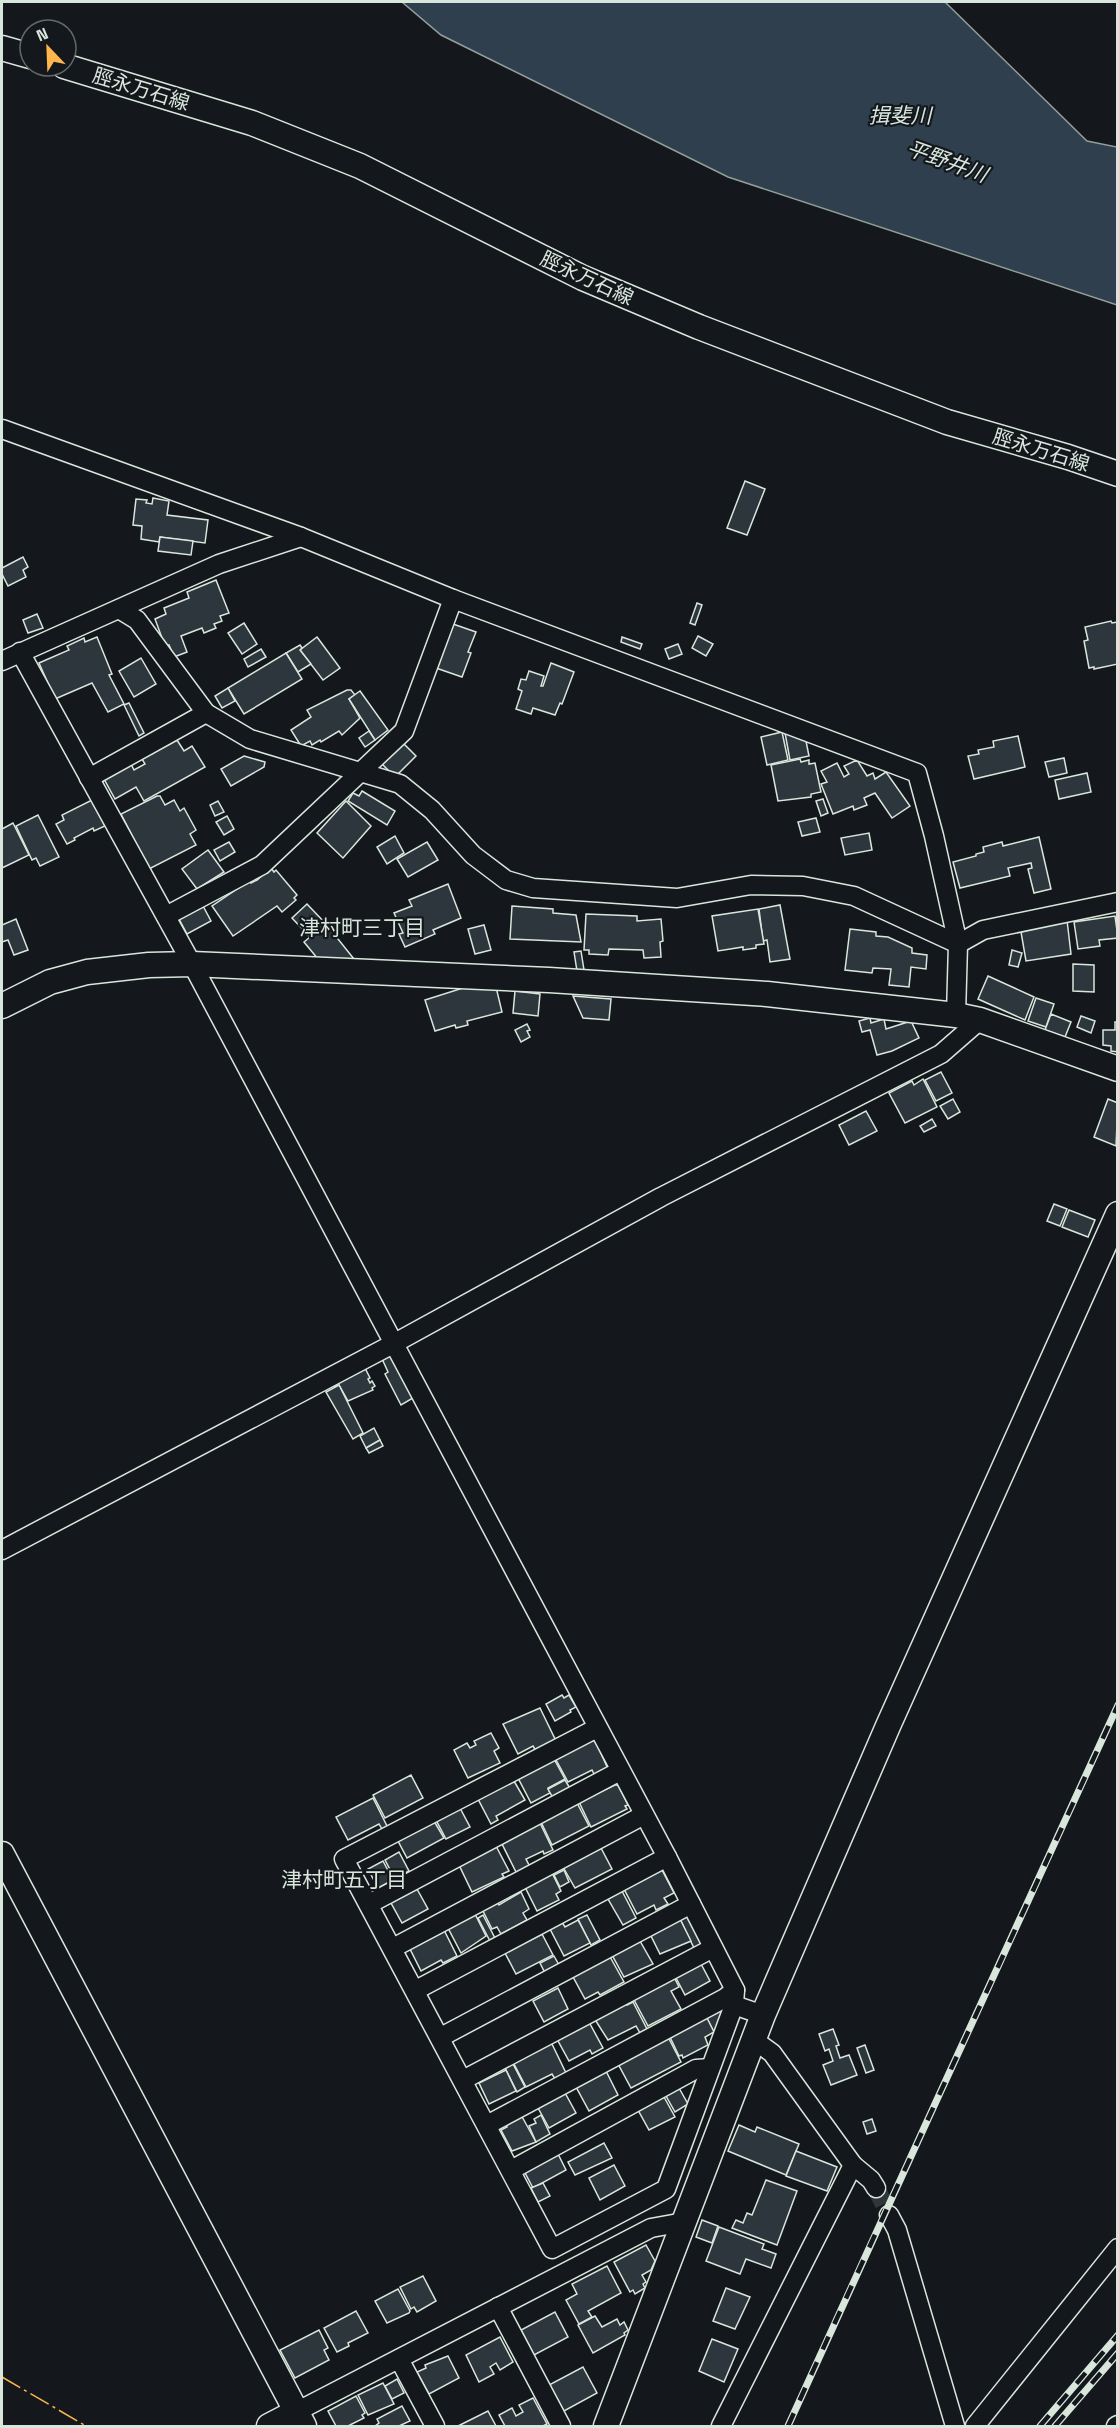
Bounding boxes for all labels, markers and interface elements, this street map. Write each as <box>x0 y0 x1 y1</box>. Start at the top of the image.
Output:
north arrow <box>18 18 78 78</box>
text: N <box>33 23 51 46</box>
street label: 脛永万石線 <box>89 62 193 116</box>
water label: 揖斐川 <box>869 102 933 129</box>
water label: 平野井川 <box>903 134 993 189</box>
street label: 脛永万石線 <box>536 245 638 311</box>
street label: 脛永万石線 <box>989 423 1093 477</box>
district label: 津村町三丁目 <box>299 914 425 941</box>
district label: 津村町五丁目 <box>281 1866 407 1893</box>

